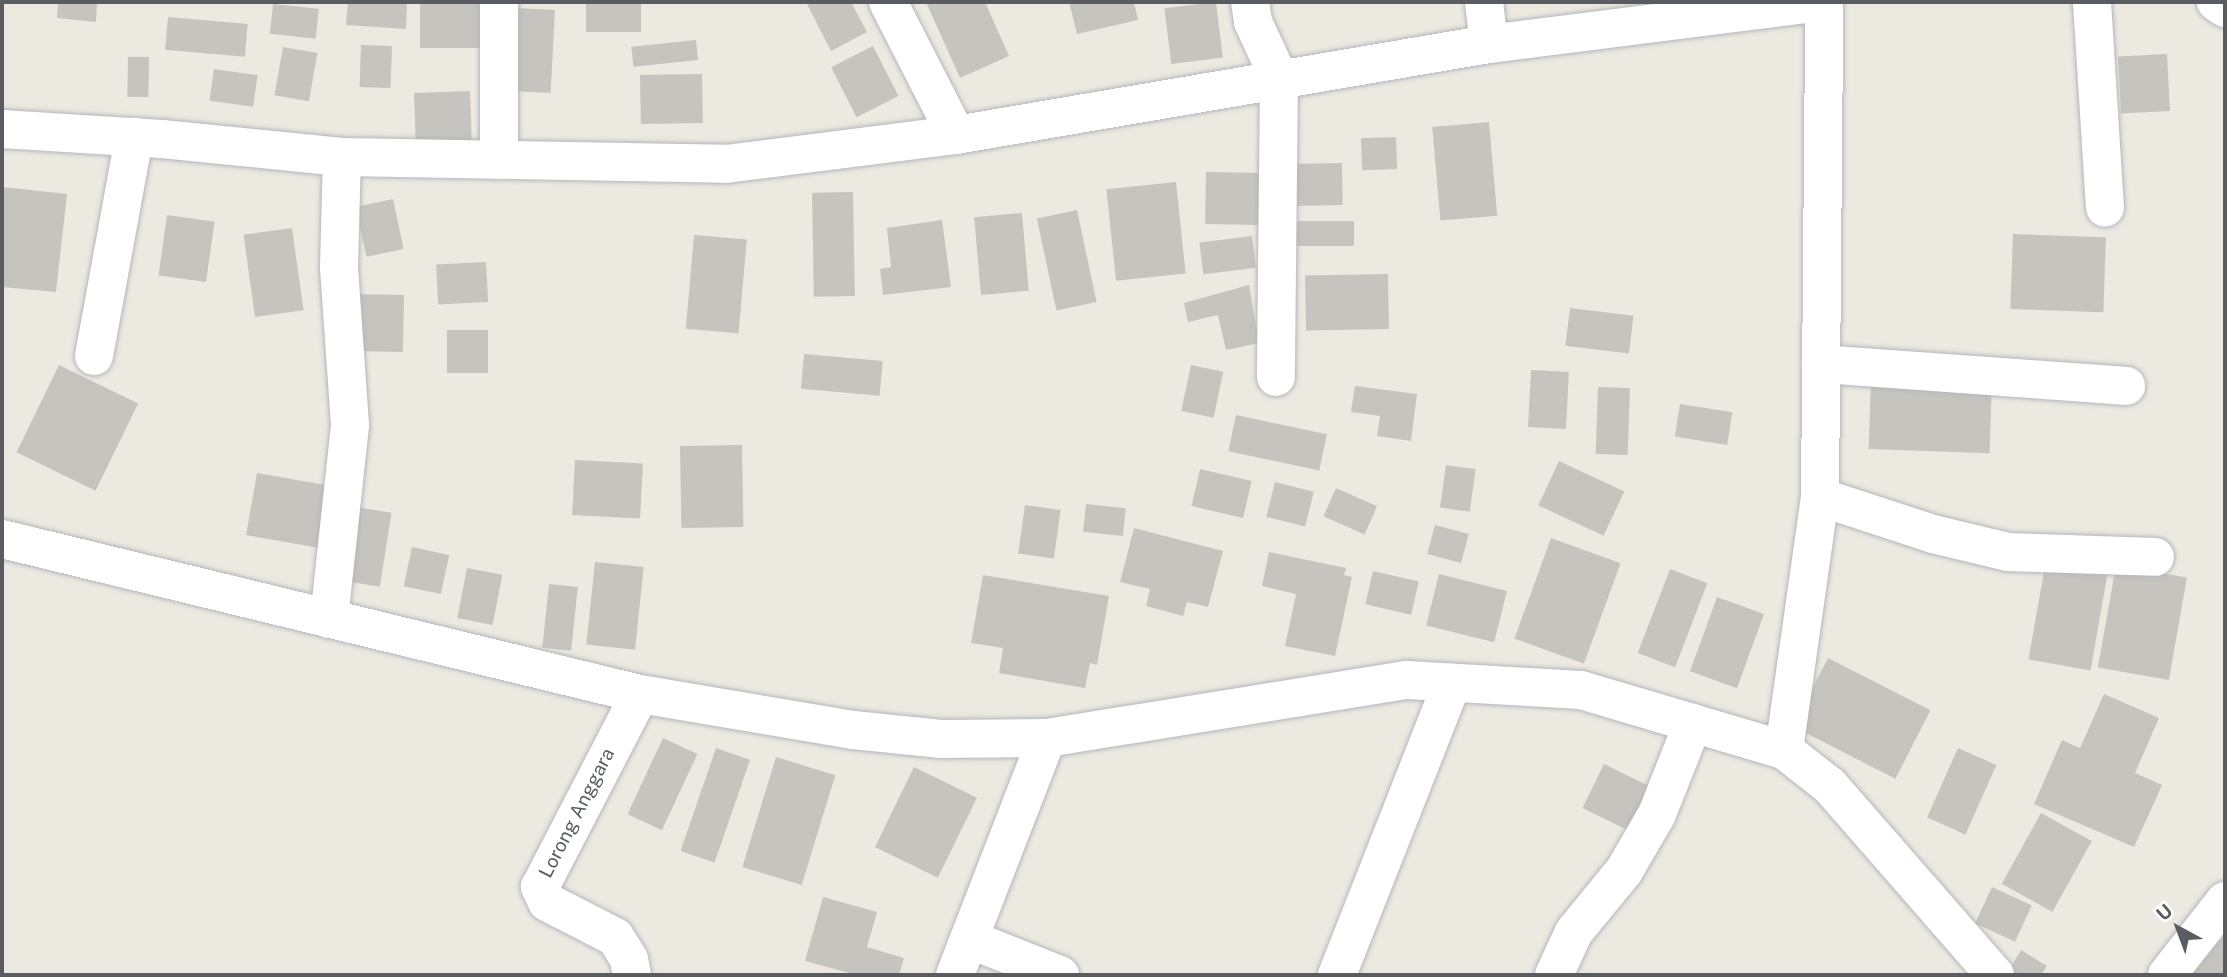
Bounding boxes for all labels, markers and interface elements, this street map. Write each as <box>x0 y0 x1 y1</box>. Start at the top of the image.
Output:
street label: Lorong Anggara <box>535 744 619 882</box>
north arrow <box>2143 893 2213 963</box>
text: U <box>2152 899 2177 925</box>

